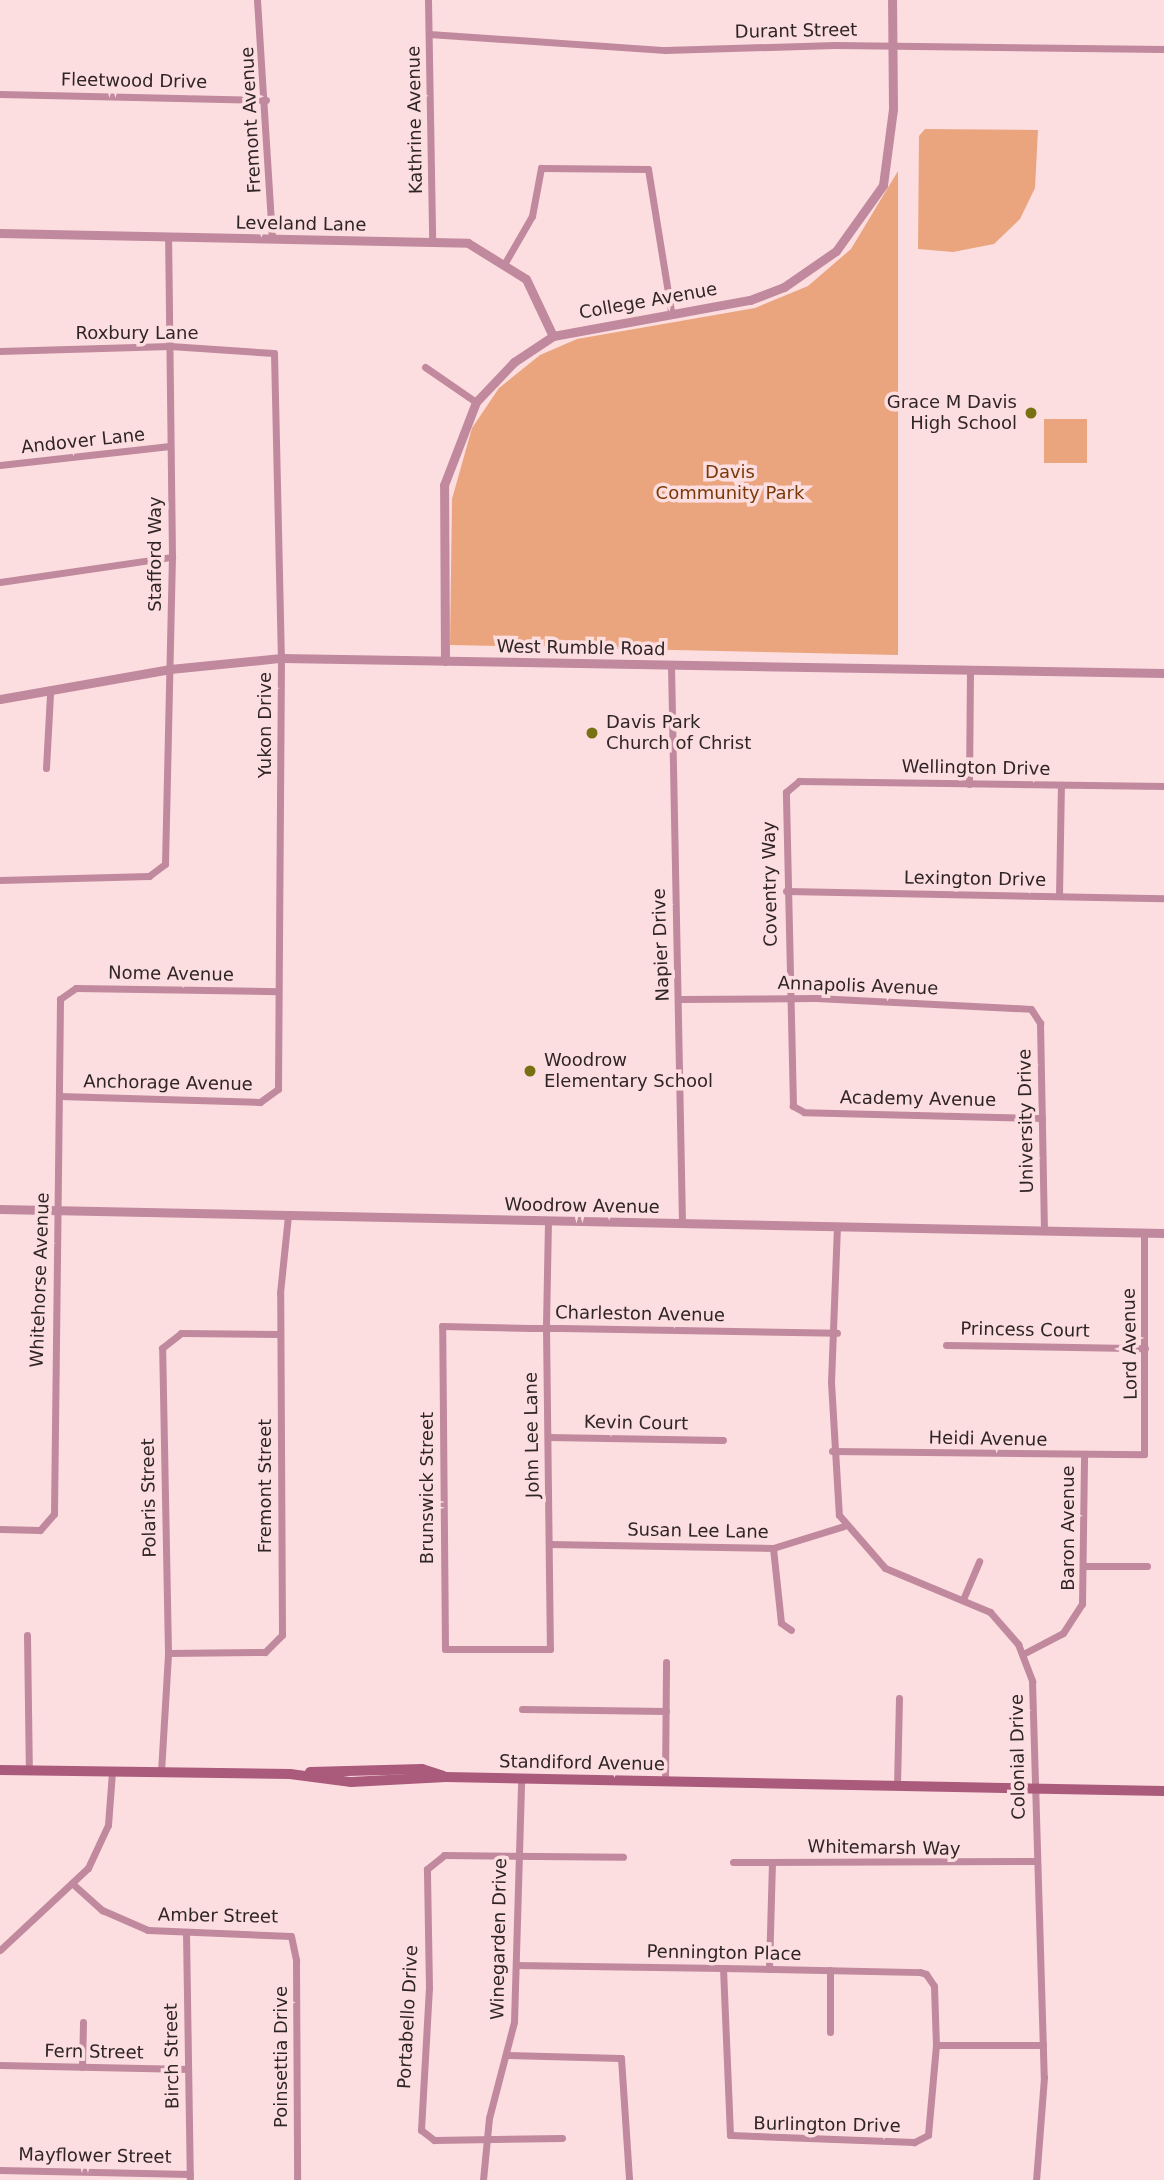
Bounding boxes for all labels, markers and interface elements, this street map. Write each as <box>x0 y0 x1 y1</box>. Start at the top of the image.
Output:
street label: Durant Street <box>735 19 857 43</box>
street label: Fremont Avenue <box>236 46 266 194</box>
street label: Kathrine Avenue <box>403 46 427 194</box>
street label: Fleetwood Drive <box>61 69 207 93</box>
street label: Leveland Lane <box>236 212 366 236</box>
street label: College Avenue <box>577 278 719 324</box>
street label: Roxbury Lane <box>76 322 198 344</box>
place label: Grace M Davis High School <box>887 392 1017 434</box>
marker: Grace M Davis High School <box>1023 405 1039 421</box>
street label: Andover Lane <box>20 424 146 458</box>
park label: Davis Community Park <box>656 462 804 504</box>
street label: Stafford Way <box>144 496 166 612</box>
street label: West Rumble Road <box>496 636 666 660</box>
street label: Yukon Drive <box>254 672 276 778</box>
place label: Davis Park Church of Christ <box>606 712 751 754</box>
marker: Davis Park Church of Christ <box>584 725 600 741</box>
street label: Wellington Drive <box>901 756 1051 780</box>
street label: Coventry Way <box>758 821 782 947</box>
street label: Lexington Drive <box>904 867 1046 891</box>
street label: Napier Drive <box>648 888 674 1002</box>
street label: Nome Avenue <box>108 962 234 986</box>
street label: Annapolis Avenue <box>777 972 939 1000</box>
street label: University Drive <box>1014 1049 1038 1193</box>
place label: Woodrow Elementary School <box>544 1050 713 1092</box>
marker: Woodrow Elementary School <box>522 1063 538 1079</box>
street label: Anchorage Avenue <box>83 1071 253 1095</box>
street label: Academy Avenue <box>840 1087 996 1111</box>
street label: Whitehorse Avenue <box>26 1192 54 1368</box>
street label: Woodrow Avenue <box>504 1194 660 1218</box>
street label: Lord Avenue <box>1118 1288 1142 1400</box>
street label: Charleston Avenue <box>555 1302 725 1326</box>
street label: Princess Court <box>960 1318 1090 1342</box>
street label: John Lee Lane <box>520 1372 544 1498</box>
street label: Kevin Court <box>584 1411 688 1435</box>
street label: Brunswick Street <box>416 1412 438 1564</box>
street label: Fremont Street <box>254 1419 276 1553</box>
street label: Heidi Avenue <box>929 1427 1047 1451</box>
street label: Polaris Street <box>137 1438 161 1558</box>
street label: Baron Avenue <box>1057 1465 1079 1591</box>
street label: Susan Lee Lane <box>627 1519 769 1543</box>
street label: Colonial Drive <box>1006 1694 1030 1820</box>
street label: Standiford Avenue <box>499 1751 665 1775</box>
street label: Whitemarsh Way <box>807 1836 961 1860</box>
street label: Winegarden Drive <box>487 1858 511 2020</box>
street label: Amber Street <box>158 1904 278 1928</box>
street label: Pennington Place <box>646 1941 802 1965</box>
street label: Portabello Drive <box>393 1945 423 2089</box>
street label: Poinsettia Drive <box>270 1986 292 2128</box>
street label: Birch Street <box>160 2003 184 2109</box>
street label: Fern Street <box>44 2040 144 2064</box>
street label: Burlington Drive <box>753 2113 901 2137</box>
street label: Mayflower Street <box>18 2144 172 2168</box>

